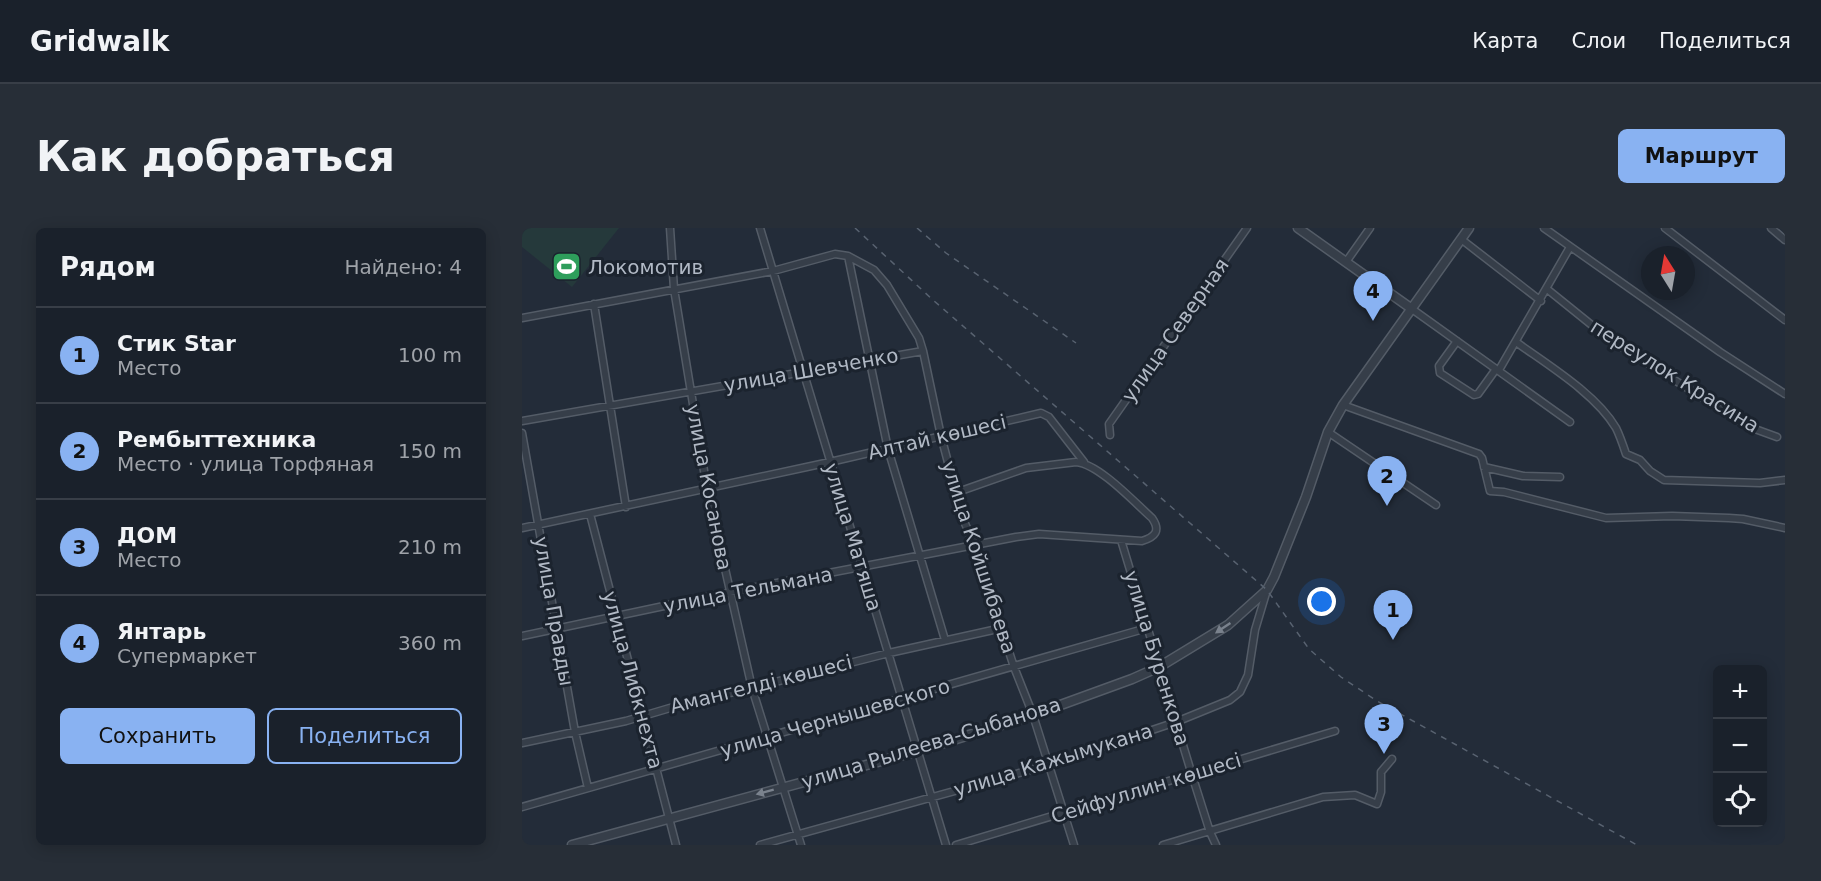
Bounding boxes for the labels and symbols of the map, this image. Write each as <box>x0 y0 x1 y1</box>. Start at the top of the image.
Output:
north arrow <box>1641 246 1695 300</box>
sports icon: Локомотив <box>551 251 583 283</box>
street label: улица Северная <box>1116 253 1234 407</box>
place label: Локомотив <box>588 255 703 279</box>
pin: 4 <box>1354 272 1392 321</box>
street label: переулок Красина <box>1586 314 1764 438</box>
street label: улица Шевченко <box>722 343 900 397</box>
street label: улица Косанова <box>681 402 737 572</box>
street label: Алтай көшесі <box>866 409 1008 465</box>
pin: 2 <box>1368 456 1406 506</box>
street label: улица Койшибаева <box>936 457 1022 657</box>
street label: улица Матяша <box>819 460 887 614</box>
street label: улица Правды <box>529 534 579 688</box>
street label: улица Тельмана <box>661 562 835 618</box>
street label: улица Буренкова <box>1119 568 1195 748</box>
your location <box>1307 587 1336 616</box>
street label: улица Либкнехта <box>598 588 668 772</box>
pin: 1 <box>1374 590 1412 640</box>
one-way arrow <box>1214 622 1231 633</box>
street label: Амангелді көшесі <box>667 650 855 718</box>
street label: улица Чернышевского <box>717 674 953 762</box>
street label: улица Рылеева-Сыбанова <box>798 692 1064 794</box>
pin: 3 <box>1364 704 1404 754</box>
street label: улица Кажымукана <box>951 718 1155 802</box>
street label: Сейфуллин көшесі <box>1048 748 1244 828</box>
one-way arrow <box>755 788 773 797</box>

